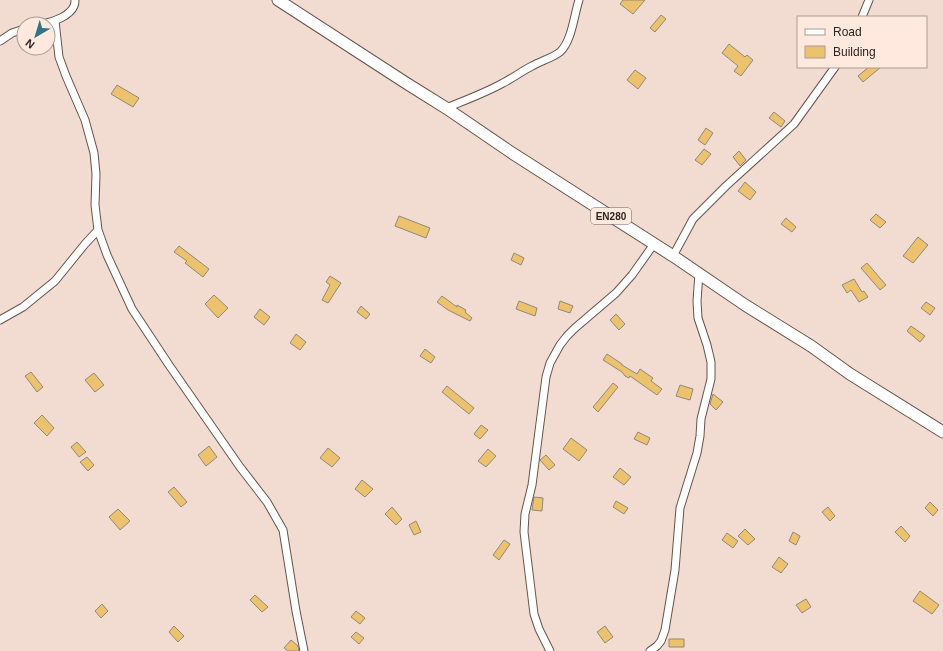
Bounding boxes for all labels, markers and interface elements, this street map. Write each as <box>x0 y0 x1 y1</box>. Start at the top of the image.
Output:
north arrow <box>16 16 56 56</box>
legend <box>797 16 927 68</box>
text: Road <box>833 25 862 39</box>
text: N <box>23 37 37 51</box>
text: Building <box>833 45 876 59</box>
road number: EN280 <box>591 208 631 224</box>

